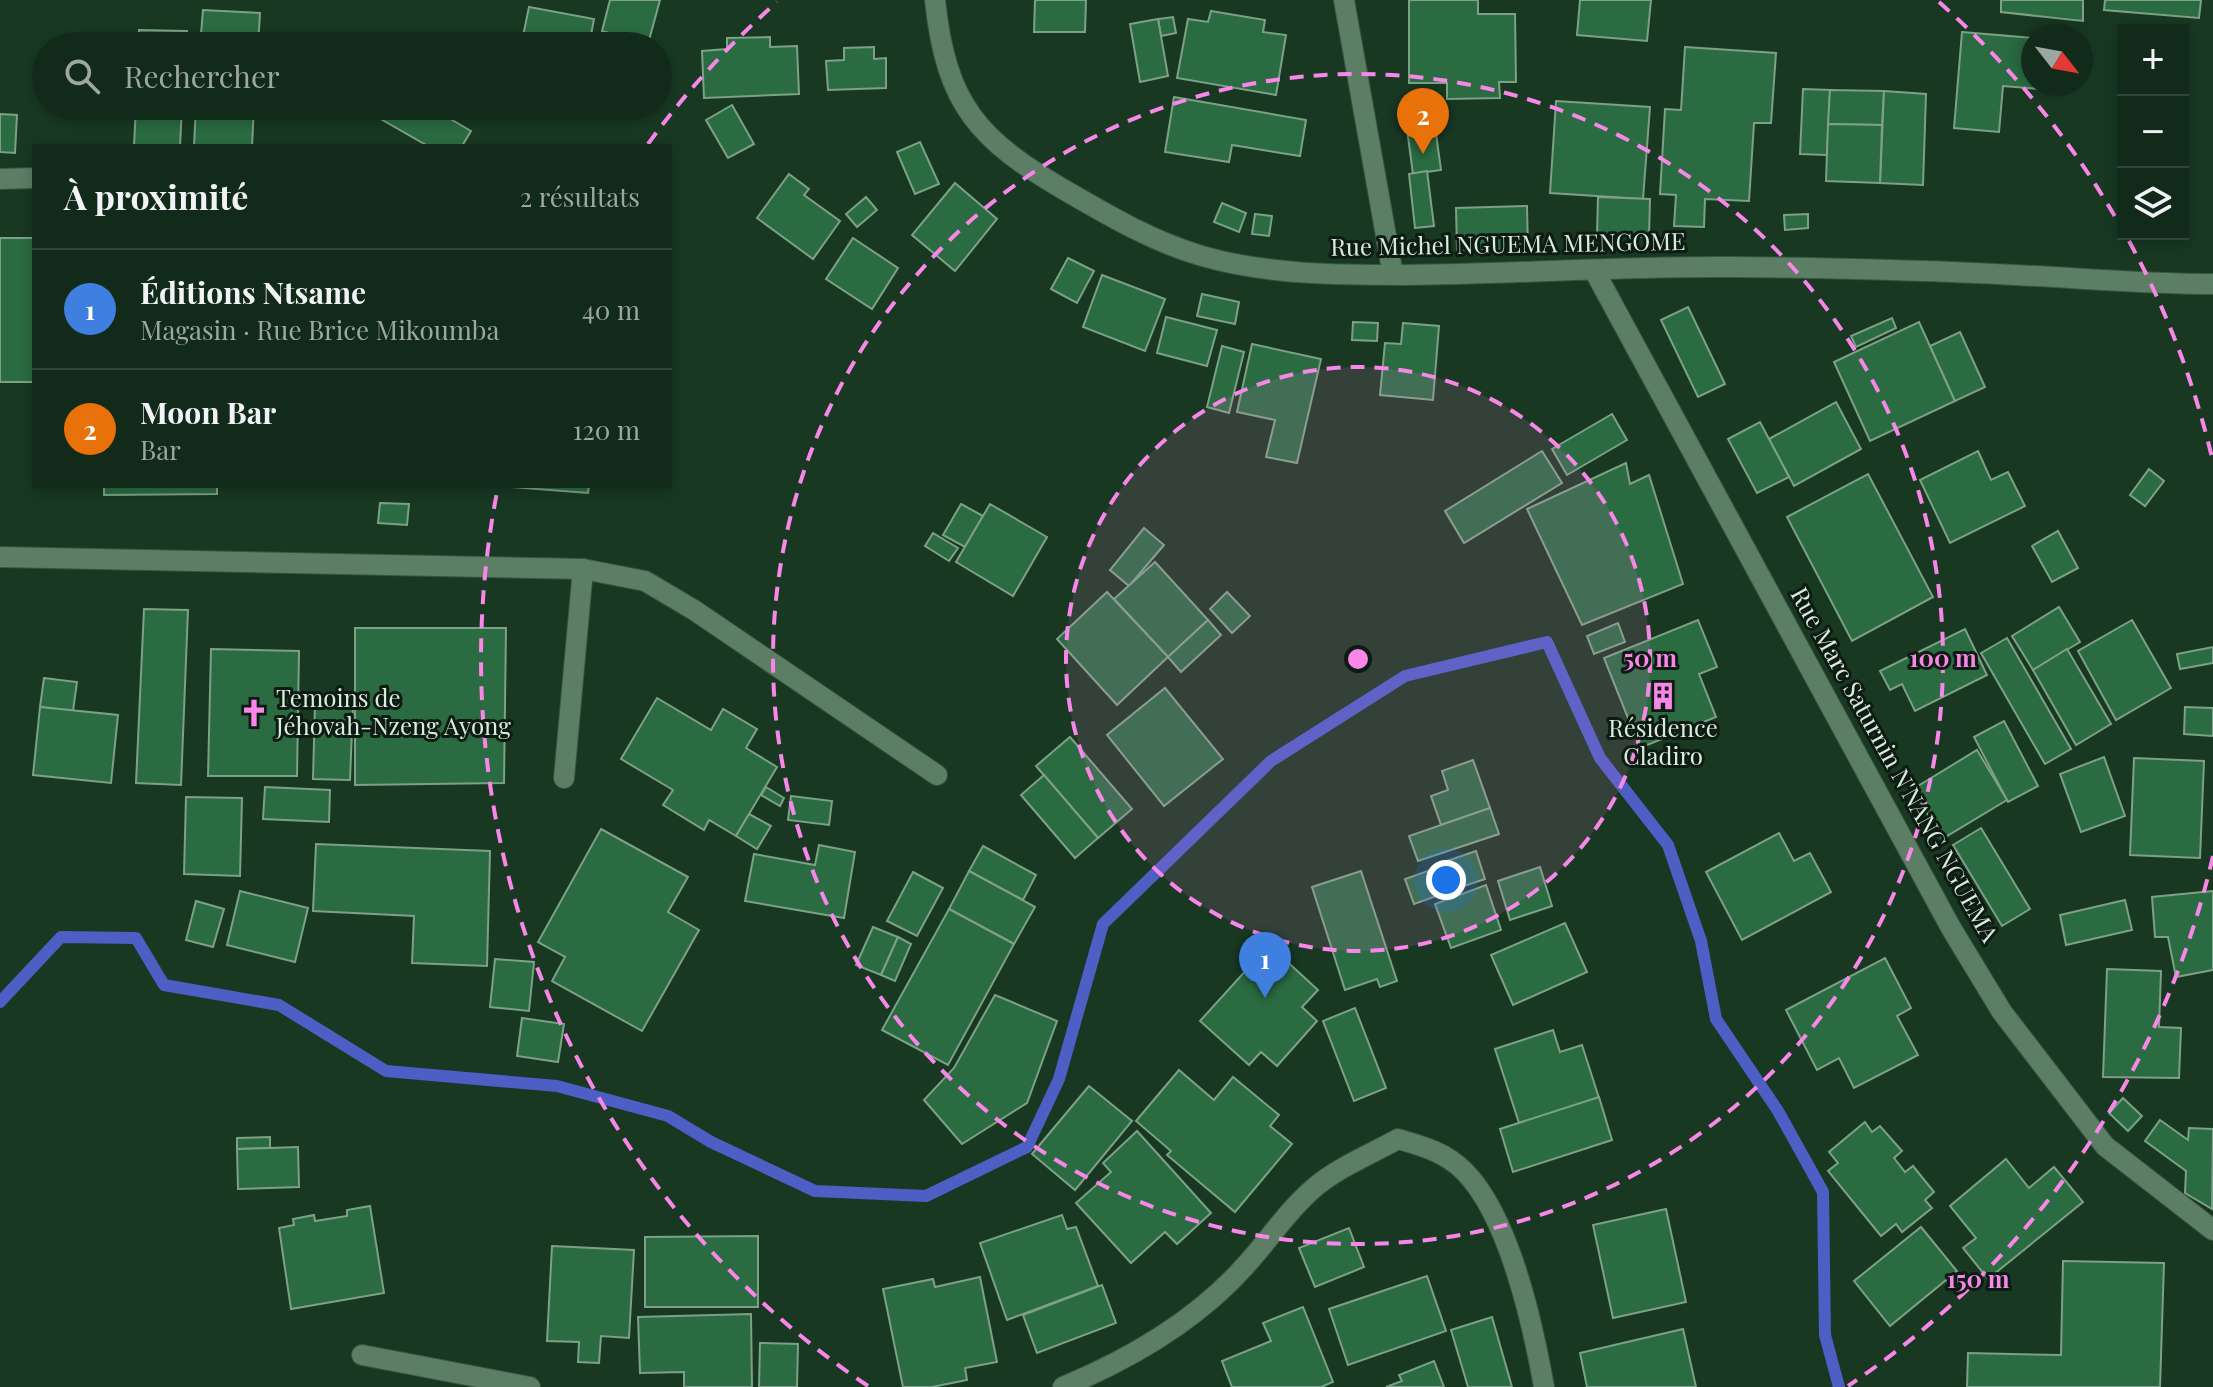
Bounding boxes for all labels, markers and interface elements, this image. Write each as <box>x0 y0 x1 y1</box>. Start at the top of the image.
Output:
north arrow <box>2021 24 2093 96</box>
map controls <box>2117 24 2189 240</box>
button: + <box>2117 24 2189 96</box>
search box <box>32 32 672 120</box>
icon: search <box>60 54 104 98</box>
text: Rechercher <box>124 56 280 96</box>
pin: 2 <box>1397 88 1449 154</box>
button: − <box>2117 96 2189 168</box>
button: layers <box>2117 168 2189 240</box>
text: À proximité <box>64 173 248 219</box>
text: 2 résultats <box>520 179 640 214</box>
street label: Rue Michel NGUEMA MENGOME <box>1330 224 1686 262</box>
text: Éditions Ntsame <box>140 272 366 312</box>
text: 1 <box>85 292 95 327</box>
text: 40 m <box>582 292 640 327</box>
text: Magasin · Rue Brice Mikoumba <box>140 312 499 347</box>
text: Moon Bar <box>140 392 276 432</box>
text: 2 <box>83 412 97 447</box>
text: 120 m <box>573 412 640 447</box>
text: Bar <box>140 432 181 467</box>
street label: Rue Marc Saturnin N'NANG NGUEMA <box>1785 581 2007 948</box>
text: 50 m <box>1623 641 1677 673</box>
text: 100 m <box>1909 641 1977 673</box>
centre of rings <box>1344 645 1372 673</box>
place label: Temoins de Jéhovah-Nzeng Ayong <box>275 681 511 741</box>
building icon: Résidence Cladiro <box>1648 681 1678 711</box>
church icon: Temoins de Jéhovah-Nzeng Ayong <box>239 698 269 728</box>
place label: Résidence Cladiro <box>1608 711 1718 771</box>
your location <box>1426 860 1466 900</box>
pin: 1 <box>1239 932 1291 998</box>
text: 150 m <box>1947 1262 2010 1294</box>

